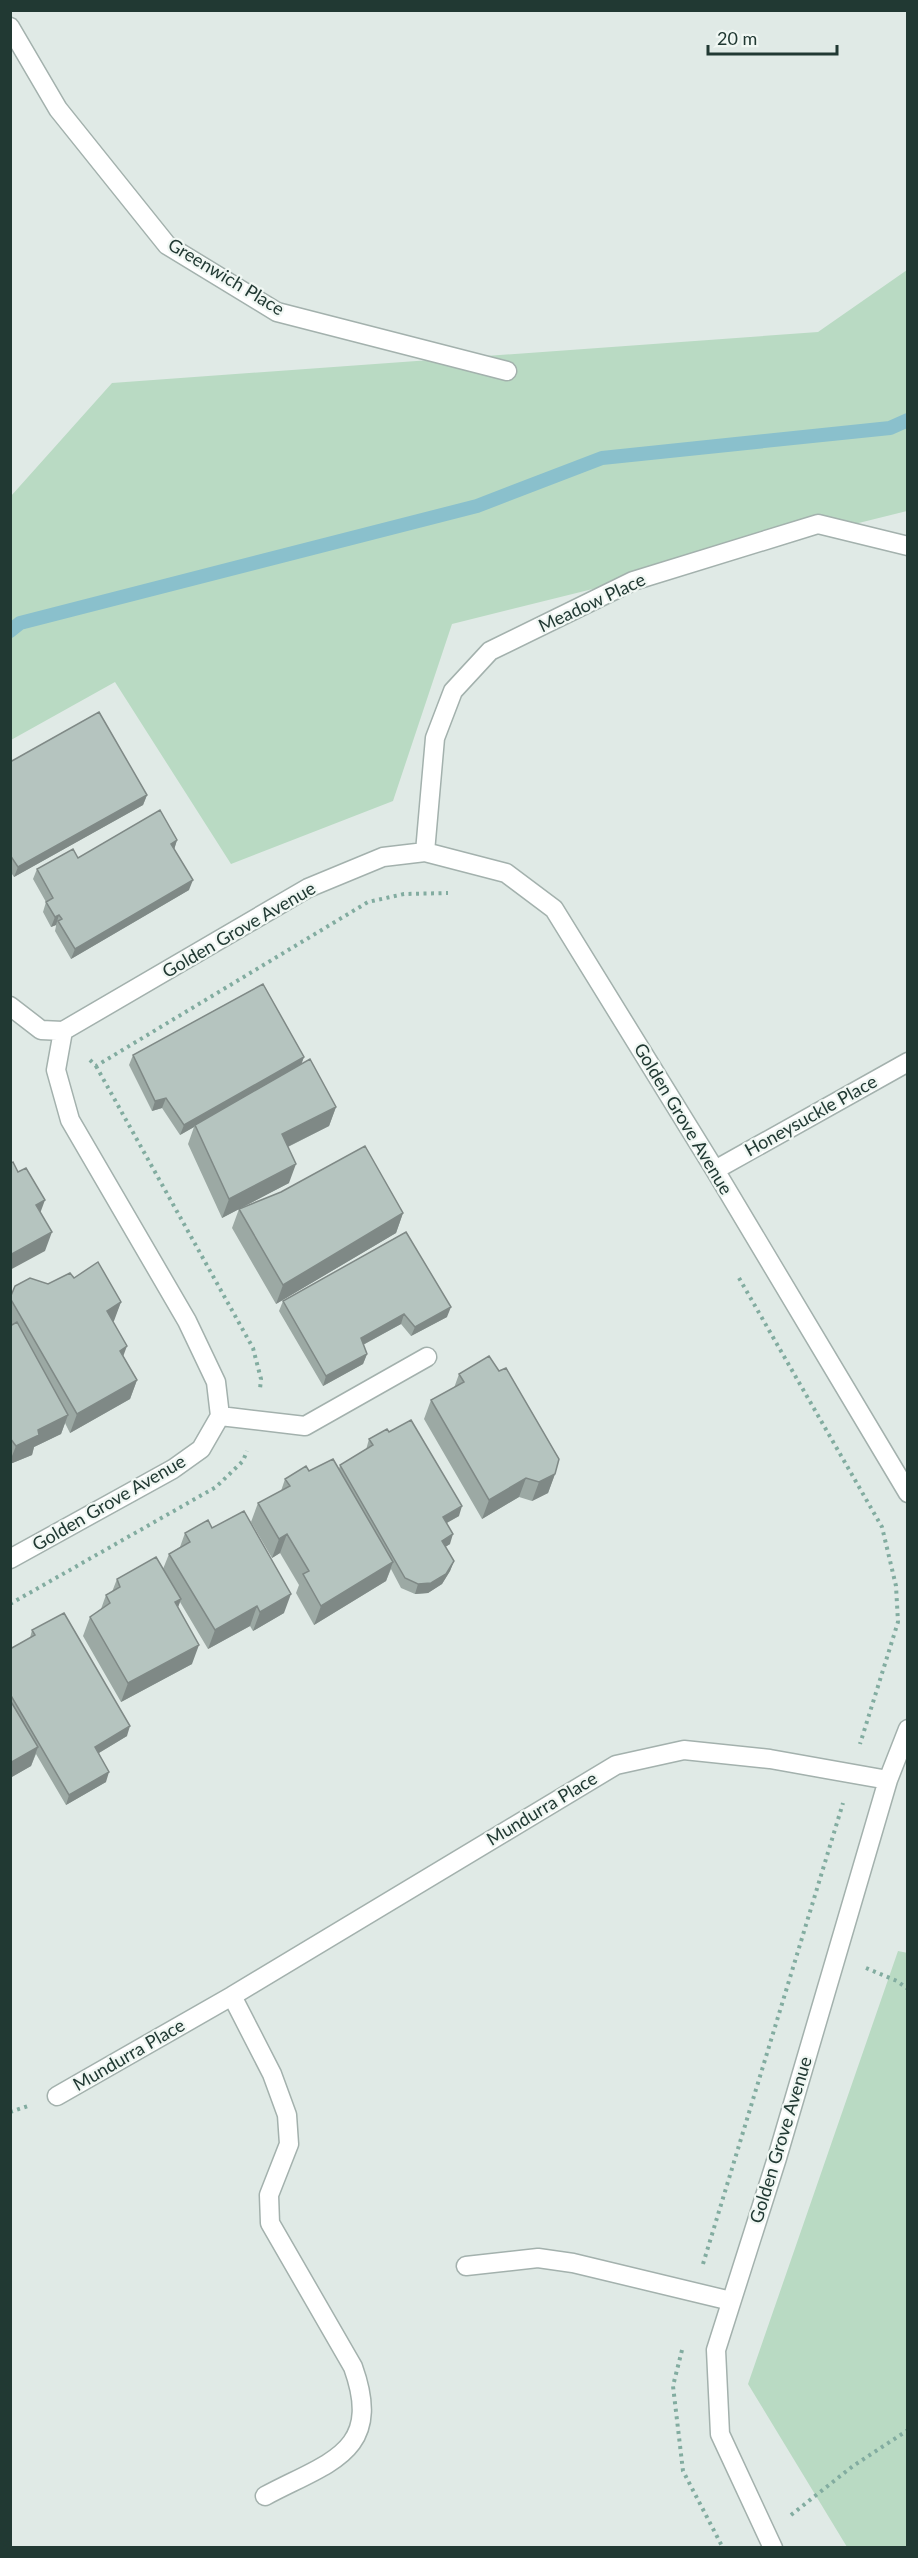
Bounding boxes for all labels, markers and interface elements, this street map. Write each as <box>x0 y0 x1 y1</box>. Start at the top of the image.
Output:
scale bar <box>708 18 837 56</box>
text: 20 m <box>717 27 757 49</box>
street label: Greenwich Place <box>164 233 289 320</box>
street label: Meadow Place <box>535 568 648 636</box>
street label: Golden Grove Avenue <box>158 876 319 982</box>
street label: Golden Grove Avenue <box>630 1039 738 1198</box>
street label: Honeysuckle Place <box>740 1070 881 1161</box>
street label: Golden Grove Avenue <box>28 1449 189 1555</box>
street label: Mundurra Place <box>482 1766 601 1850</box>
street label: Mundurra Place <box>69 2013 188 2095</box>
street label: Golden Grove Avenue <box>744 2054 816 2226</box>

